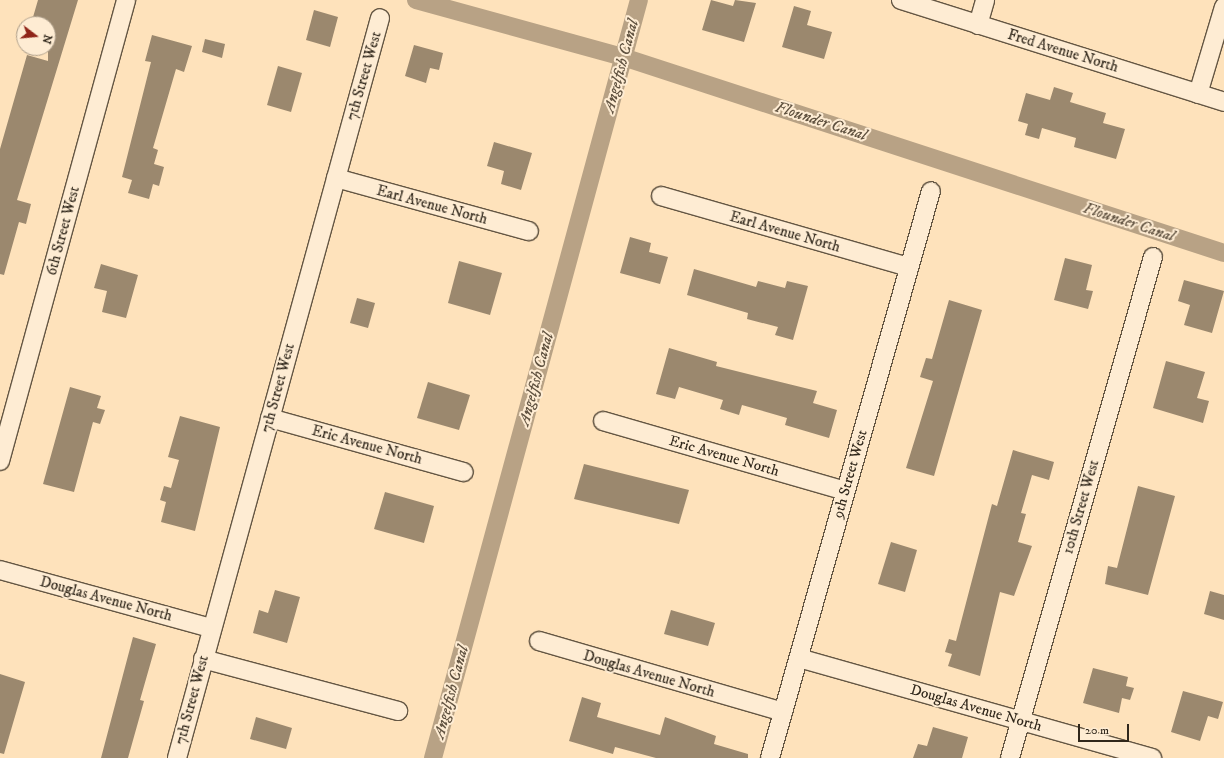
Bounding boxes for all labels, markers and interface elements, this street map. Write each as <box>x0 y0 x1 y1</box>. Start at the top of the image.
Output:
north arrow <box>16 16 56 56</box>
water label: Angelfish Canal <box>599 17 643 115</box>
street label: Fred Avenue North <box>1005 26 1121 76</box>
street label: 7th Street West <box>343 30 385 122</box>
text: N <box>39 33 55 45</box>
water label: Flounder Canal <box>773 97 869 145</box>
street label: Earl Avenue North <box>375 182 489 228</box>
street label: 6th Street West <box>42 185 84 277</box>
water label: Flounder Canal <box>1081 198 1177 246</box>
street label: Earl Avenue North <box>728 208 842 256</box>
water label: Angelfish Canal <box>514 330 558 428</box>
street label: 7th Street West <box>257 341 299 435</box>
street label: Eric Avenue North <box>310 422 424 468</box>
street label: 9th Street West <box>829 428 871 520</box>
street label: Eric Avenue North <box>667 432 781 480</box>
street label: 10th Street West <box>1059 458 1103 556</box>
street label: Douglas Avenue North <box>38 573 174 625</box>
water label: Angelfish Canal <box>429 643 473 741</box>
street label: Douglas Avenue North <box>581 647 717 701</box>
street label: 7th Street West <box>171 653 213 747</box>
street label: Douglas Avenue North <box>908 681 1044 735</box>
scale bar <box>1080 716 1131 742</box>
text: 20 m <box>1085 723 1109 738</box>

